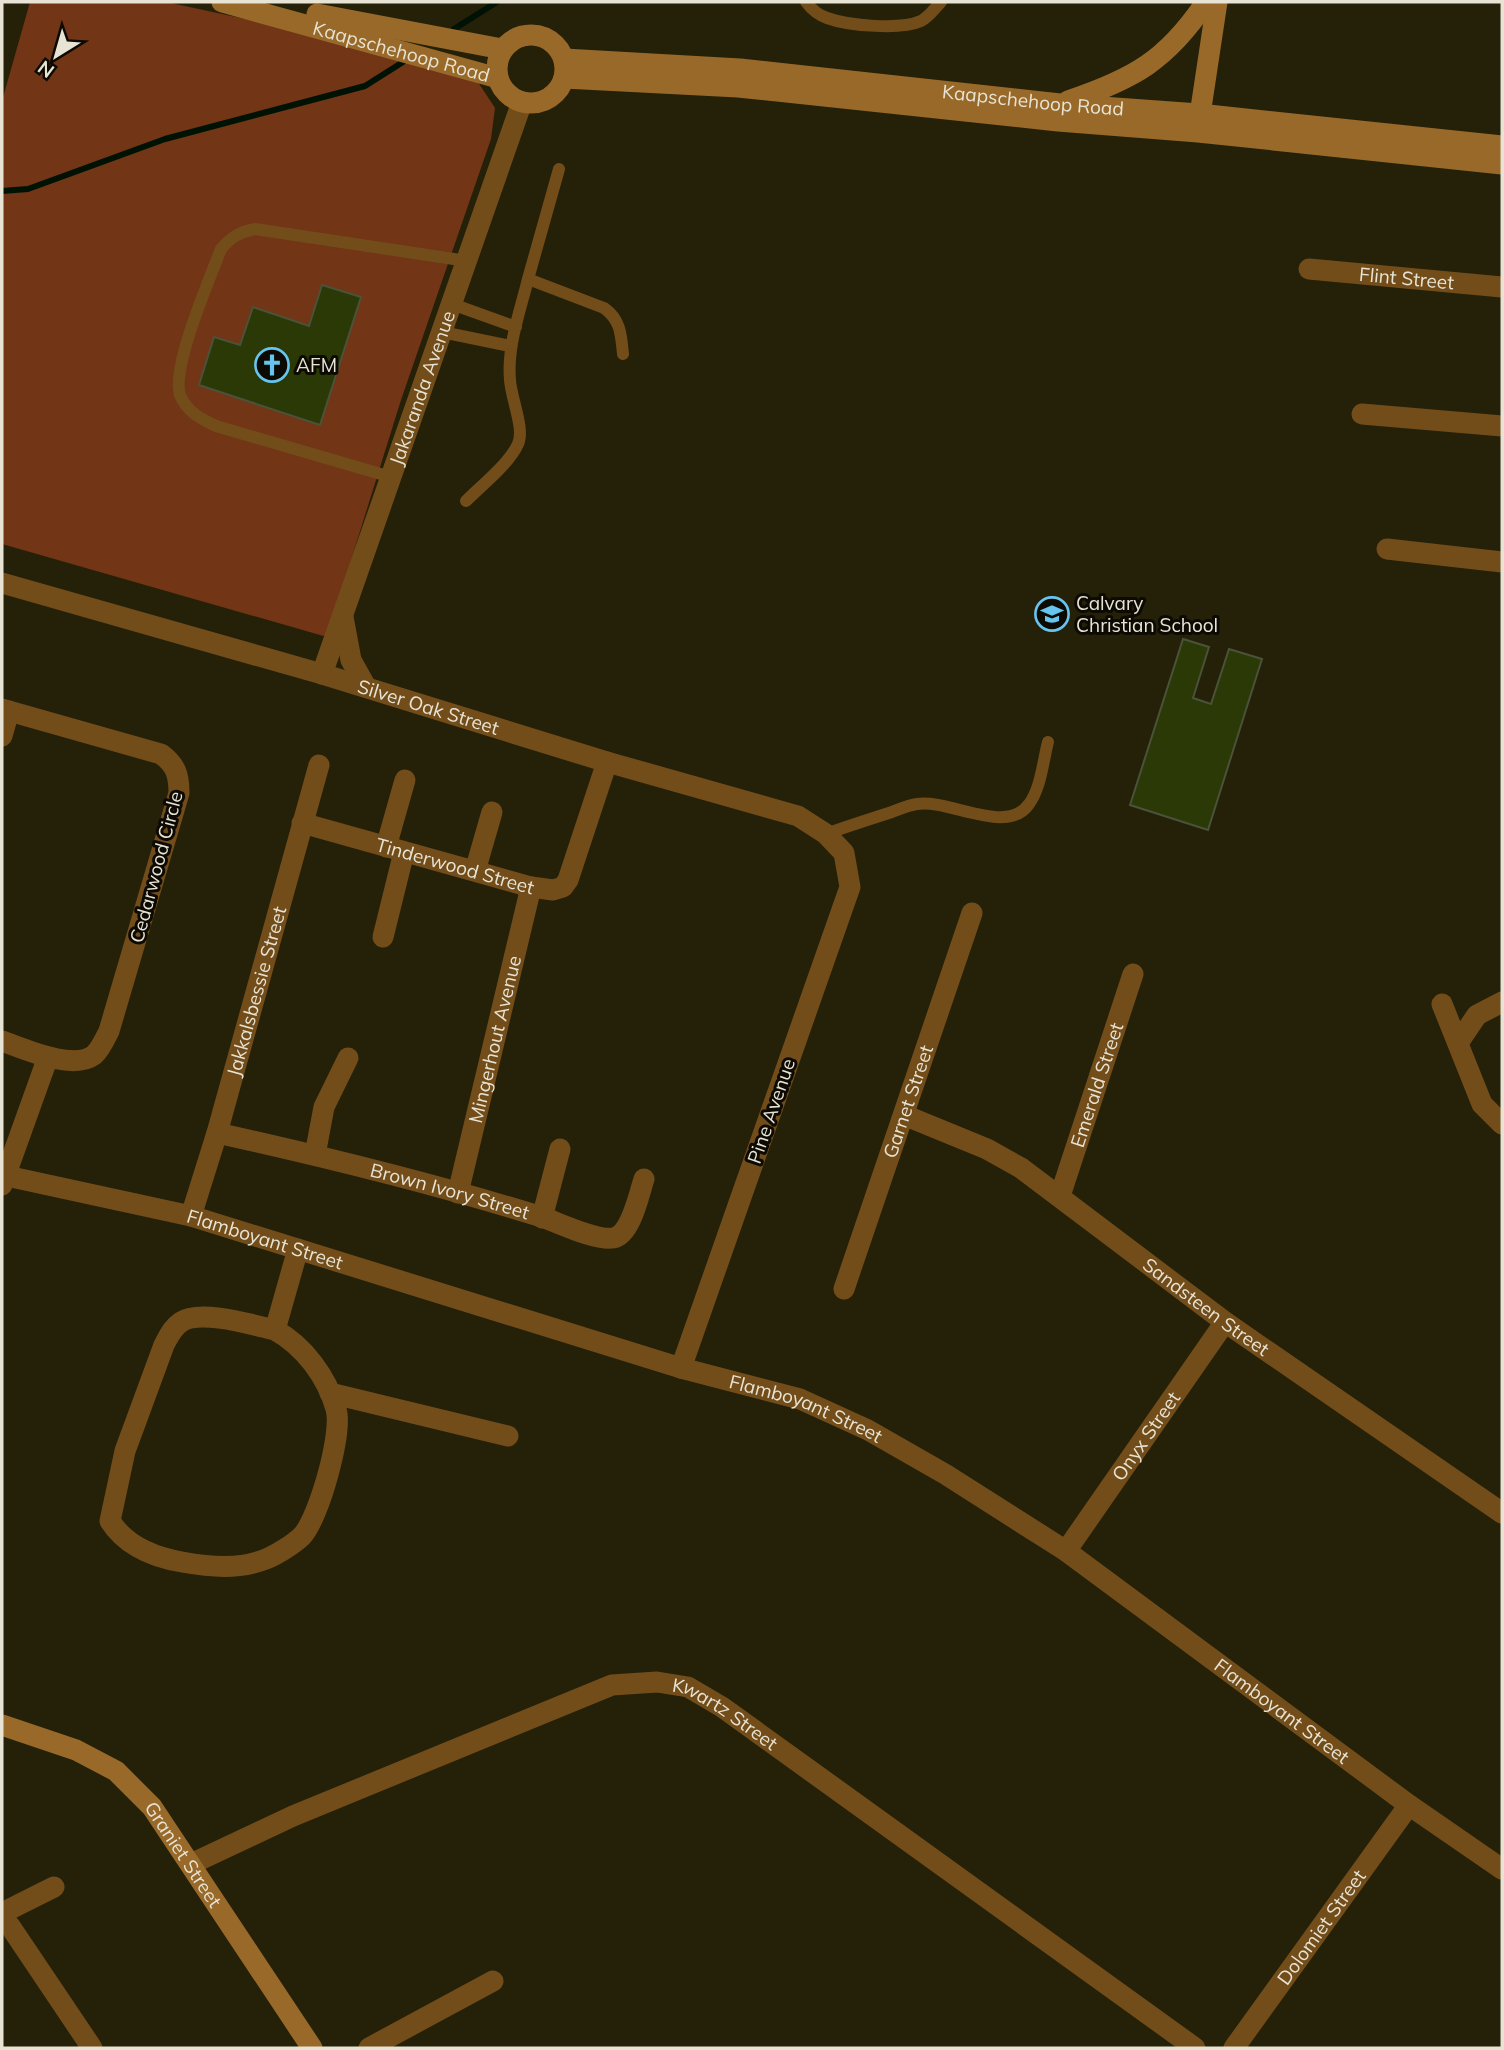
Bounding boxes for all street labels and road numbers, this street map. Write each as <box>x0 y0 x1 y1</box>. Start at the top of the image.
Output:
street label: Kaapschehoop Road <box>310 16 492 87</box>
street label: Kaapschehoop Road <box>941 79 1125 121</box>
street label: Flint Street <box>1358 262 1455 294</box>
street label: Jakaranda Avenue <box>384 307 460 468</box>
street label: Silver Oak Street <box>355 674 502 740</box>
street label: Cedarwood Circle <box>124 789 188 945</box>
street label: Tinderwood Street <box>373 832 537 899</box>
street label: Jakkalsbessie Street <box>221 903 291 1079</box>
street label: Mingerhout Avenue <box>463 953 526 1126</box>
street label: Emerald Street <box>1065 1019 1128 1150</box>
street label: Garnet Street <box>877 1042 938 1161</box>
street label: Pine Avenue <box>742 1055 800 1167</box>
street label: Brown Ivory Street <box>368 1158 533 1225</box>
street label: Flamboyant Street <box>184 1204 346 1275</box>
street label: Sandsteen Street <box>1138 1252 1274 1361</box>
street label: Flamboyant Street <box>727 1369 887 1448</box>
street label: Onyx Street <box>1107 1386 1185 1485</box>
street label: Flamboyant Street <box>1210 1653 1355 1769</box>
street label: Kwartz Street <box>671 1673 783 1755</box>
street label: Graniet Street <box>140 1797 227 1912</box>
street label: Dolomiet Street <box>1272 1865 1371 1989</box>

